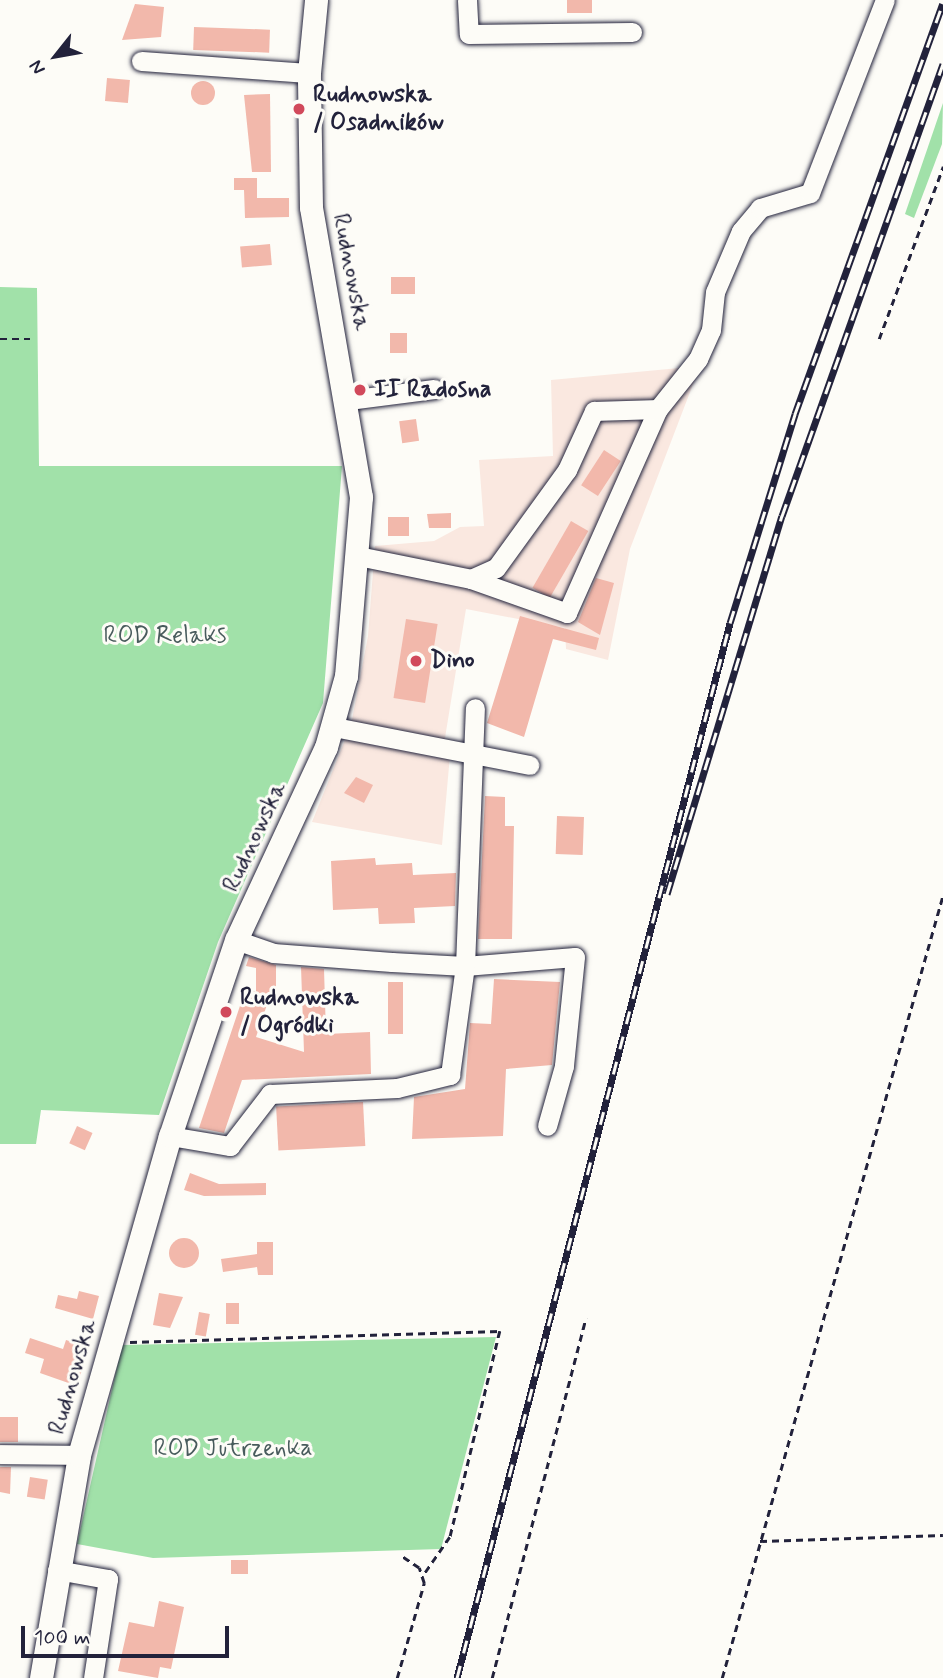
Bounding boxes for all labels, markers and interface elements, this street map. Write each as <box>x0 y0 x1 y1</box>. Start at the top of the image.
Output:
north arrow <box>21 21 91 91</box>
text: N <box>24 55 52 79</box>
place label: Rudnowska / Osadników <box>313 81 444 137</box>
marker: Rudnowska / Osadników <box>291 101 307 117</box>
street label: Rudnowska <box>326 211 376 333</box>
place label: II Radosna <box>374 376 492 404</box>
marker: II Radosna <box>352 382 368 398</box>
park label: ROD Relaks <box>106 622 224 650</box>
place label: Dino <box>430 647 475 675</box>
marker: Dino <box>408 653 424 669</box>
street label: Rudnowska <box>217 777 293 897</box>
place label: Rudnowska / Ogródki <box>240 984 358 1040</box>
marker: Rudnowska / Ogródki <box>218 1004 234 1020</box>
street label: Rudnowska <box>43 1316 103 1438</box>
park label: ROD Jutrzenka <box>153 1435 313 1463</box>
scale bar <box>24 1612 233 1656</box>
text: 100 m <box>34 1624 90 1652</box>

